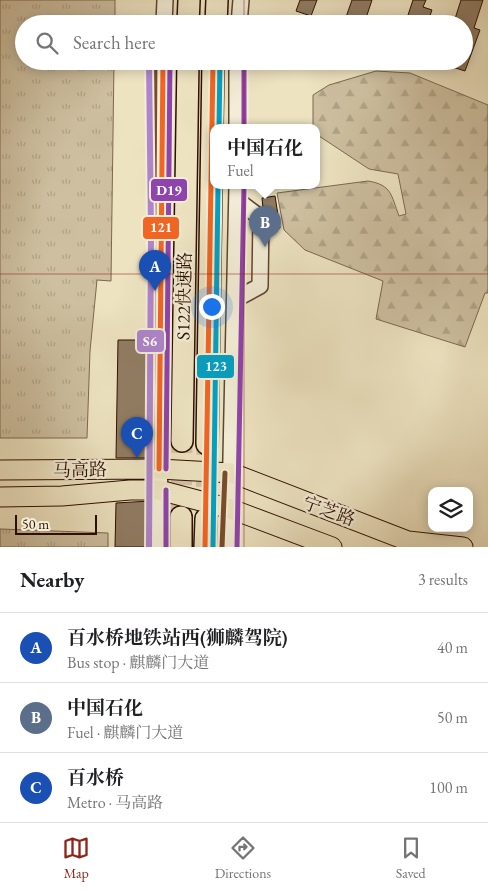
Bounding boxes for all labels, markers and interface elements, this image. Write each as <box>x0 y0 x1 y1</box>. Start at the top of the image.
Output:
search box <box>15 15 473 70</box>
icon: search <box>33 29 61 57</box>
text: Search here <box>73 30 155 55</box>
popup <box>210 124 320 189</box>
text: 中国石化 <box>227 135 303 160</box>
text: Fuel <box>227 160 254 181</box>
line badge: D19 <box>150 178 188 202</box>
text: D19 <box>156 181 182 199</box>
pin: B <box>249 206 281 247</box>
line badge: 121 <box>142 216 180 240</box>
text: 121 <box>150 218 172 236</box>
pin: A <box>139 250 171 291</box>
street label: S122快速路 <box>171 252 196 340</box>
your location <box>199 294 225 320</box>
line badge: S6 <box>136 329 165 353</box>
text: S6 <box>143 332 158 350</box>
line badge: 123 <box>196 354 235 379</box>
text: 123 <box>205 357 227 375</box>
pin: C <box>121 417 153 458</box>
street label: 马高路 <box>53 458 107 481</box>
map controls <box>428 487 473 532</box>
button: layers <box>428 487 473 532</box>
street label: 宁芝路 <box>300 490 358 531</box>
scale bar <box>15 512 98 535</box>
text: 50 m <box>22 515 49 533</box>
text: Nearby <box>20 566 84 593</box>
text: 3 results <box>418 569 468 590</box>
text: 百水桥地铁站西(狮麟驾院) <box>67 625 288 650</box>
text: A <box>30 637 42 658</box>
text: 40 m <box>437 637 468 658</box>
text: Bus stop · 麒麟门大道 <box>67 652 209 673</box>
text: 中国石化 <box>67 695 143 720</box>
text: B <box>31 707 41 728</box>
text: 50 m <box>437 707 468 728</box>
text: Fuel · 麒麟门大道 <box>67 722 183 743</box>
text: 百水桥 <box>67 765 124 790</box>
text: C <box>30 777 42 798</box>
text: 100 m <box>429 777 468 798</box>
text: Metro · 马高路 <box>67 792 163 813</box>
tab: Map <box>62 834 90 882</box>
tab: Directions <box>215 834 271 882</box>
tab: Saved <box>396 834 426 882</box>

